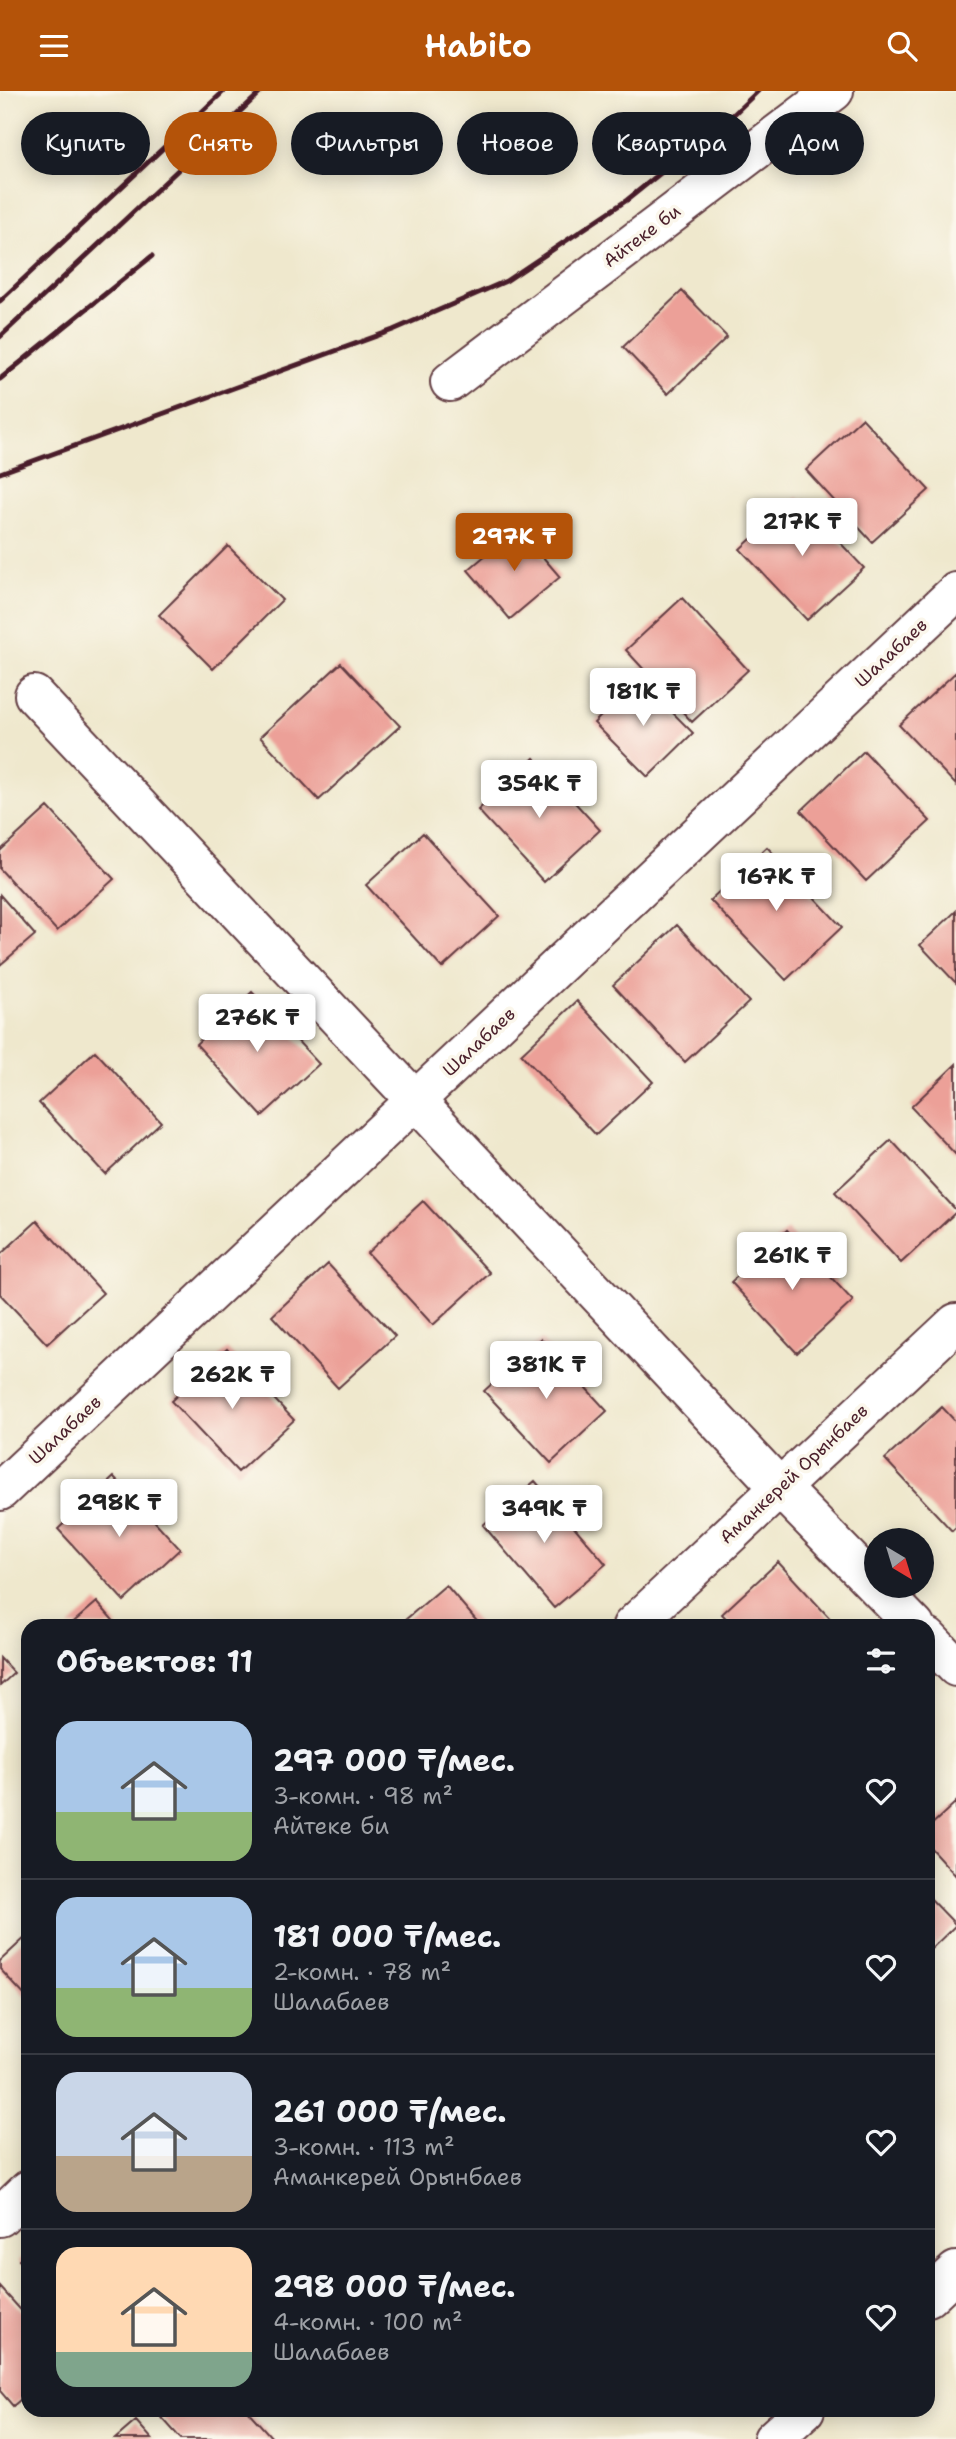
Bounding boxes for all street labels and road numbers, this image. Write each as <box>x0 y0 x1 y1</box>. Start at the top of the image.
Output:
street label: Айтеке би <box>598 199 686 273</box>
street label: Шалабаев <box>850 613 932 693</box>
street label: Шалабаев <box>438 1002 520 1082</box>
street label: Шалабаев <box>24 1390 106 1470</box>
street label: Аманкерей Орынбаев <box>715 1399 873 1549</box>

